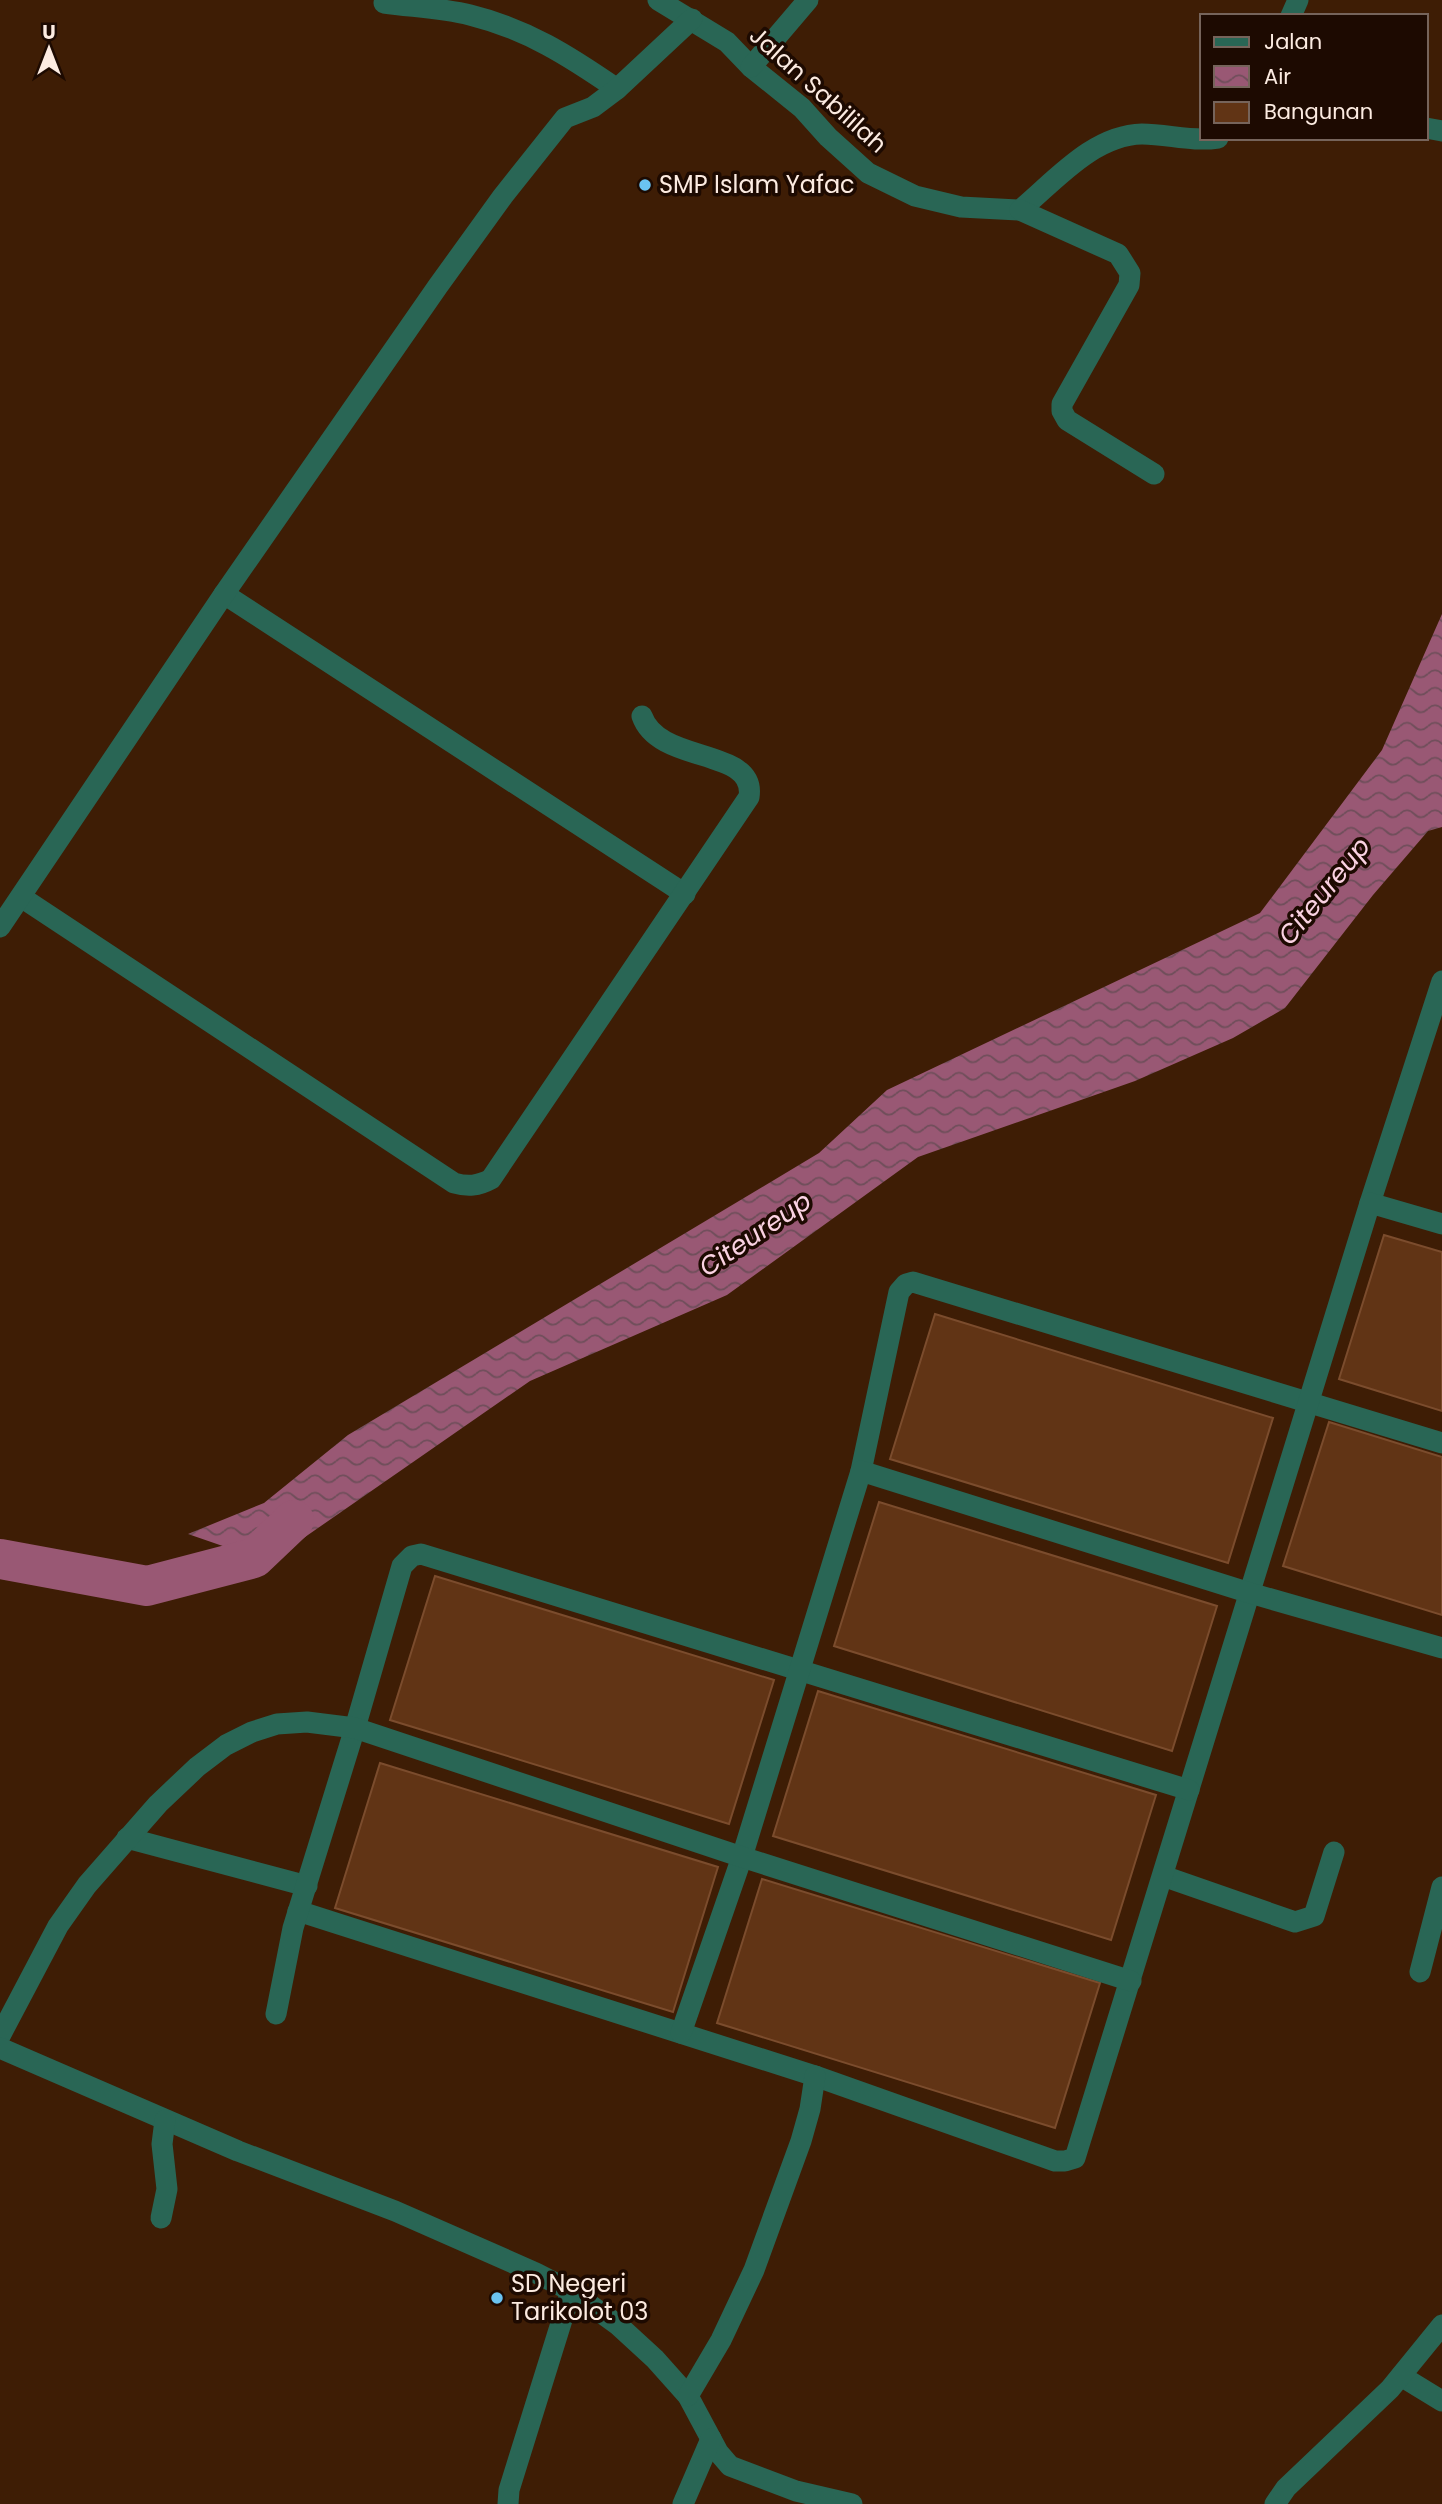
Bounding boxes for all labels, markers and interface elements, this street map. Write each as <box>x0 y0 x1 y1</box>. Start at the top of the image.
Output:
north arrow <box>14 14 84 84</box>
legend <box>1200 14 1428 140</box>
text: U <box>42 19 56 46</box>
street label: Jalan Sabililah <box>742 19 894 160</box>
text: Jalan <box>1264 27 1322 56</box>
text: Air <box>1264 62 1291 91</box>
text: Bangunan <box>1264 97 1373 126</box>
place label: SMP Islam Yafac <box>659 168 855 201</box>
marker: SMP Islam Yafac <box>637 177 653 193</box>
water label: Citeureup <box>1270 830 1378 952</box>
water label: Citeureup <box>692 1183 818 1285</box>
place label: SD Negeri Tarikolot 03 <box>511 2267 648 2328</box>
marker: SD Negeri Tarikolot 03 <box>489 2290 505 2306</box>

